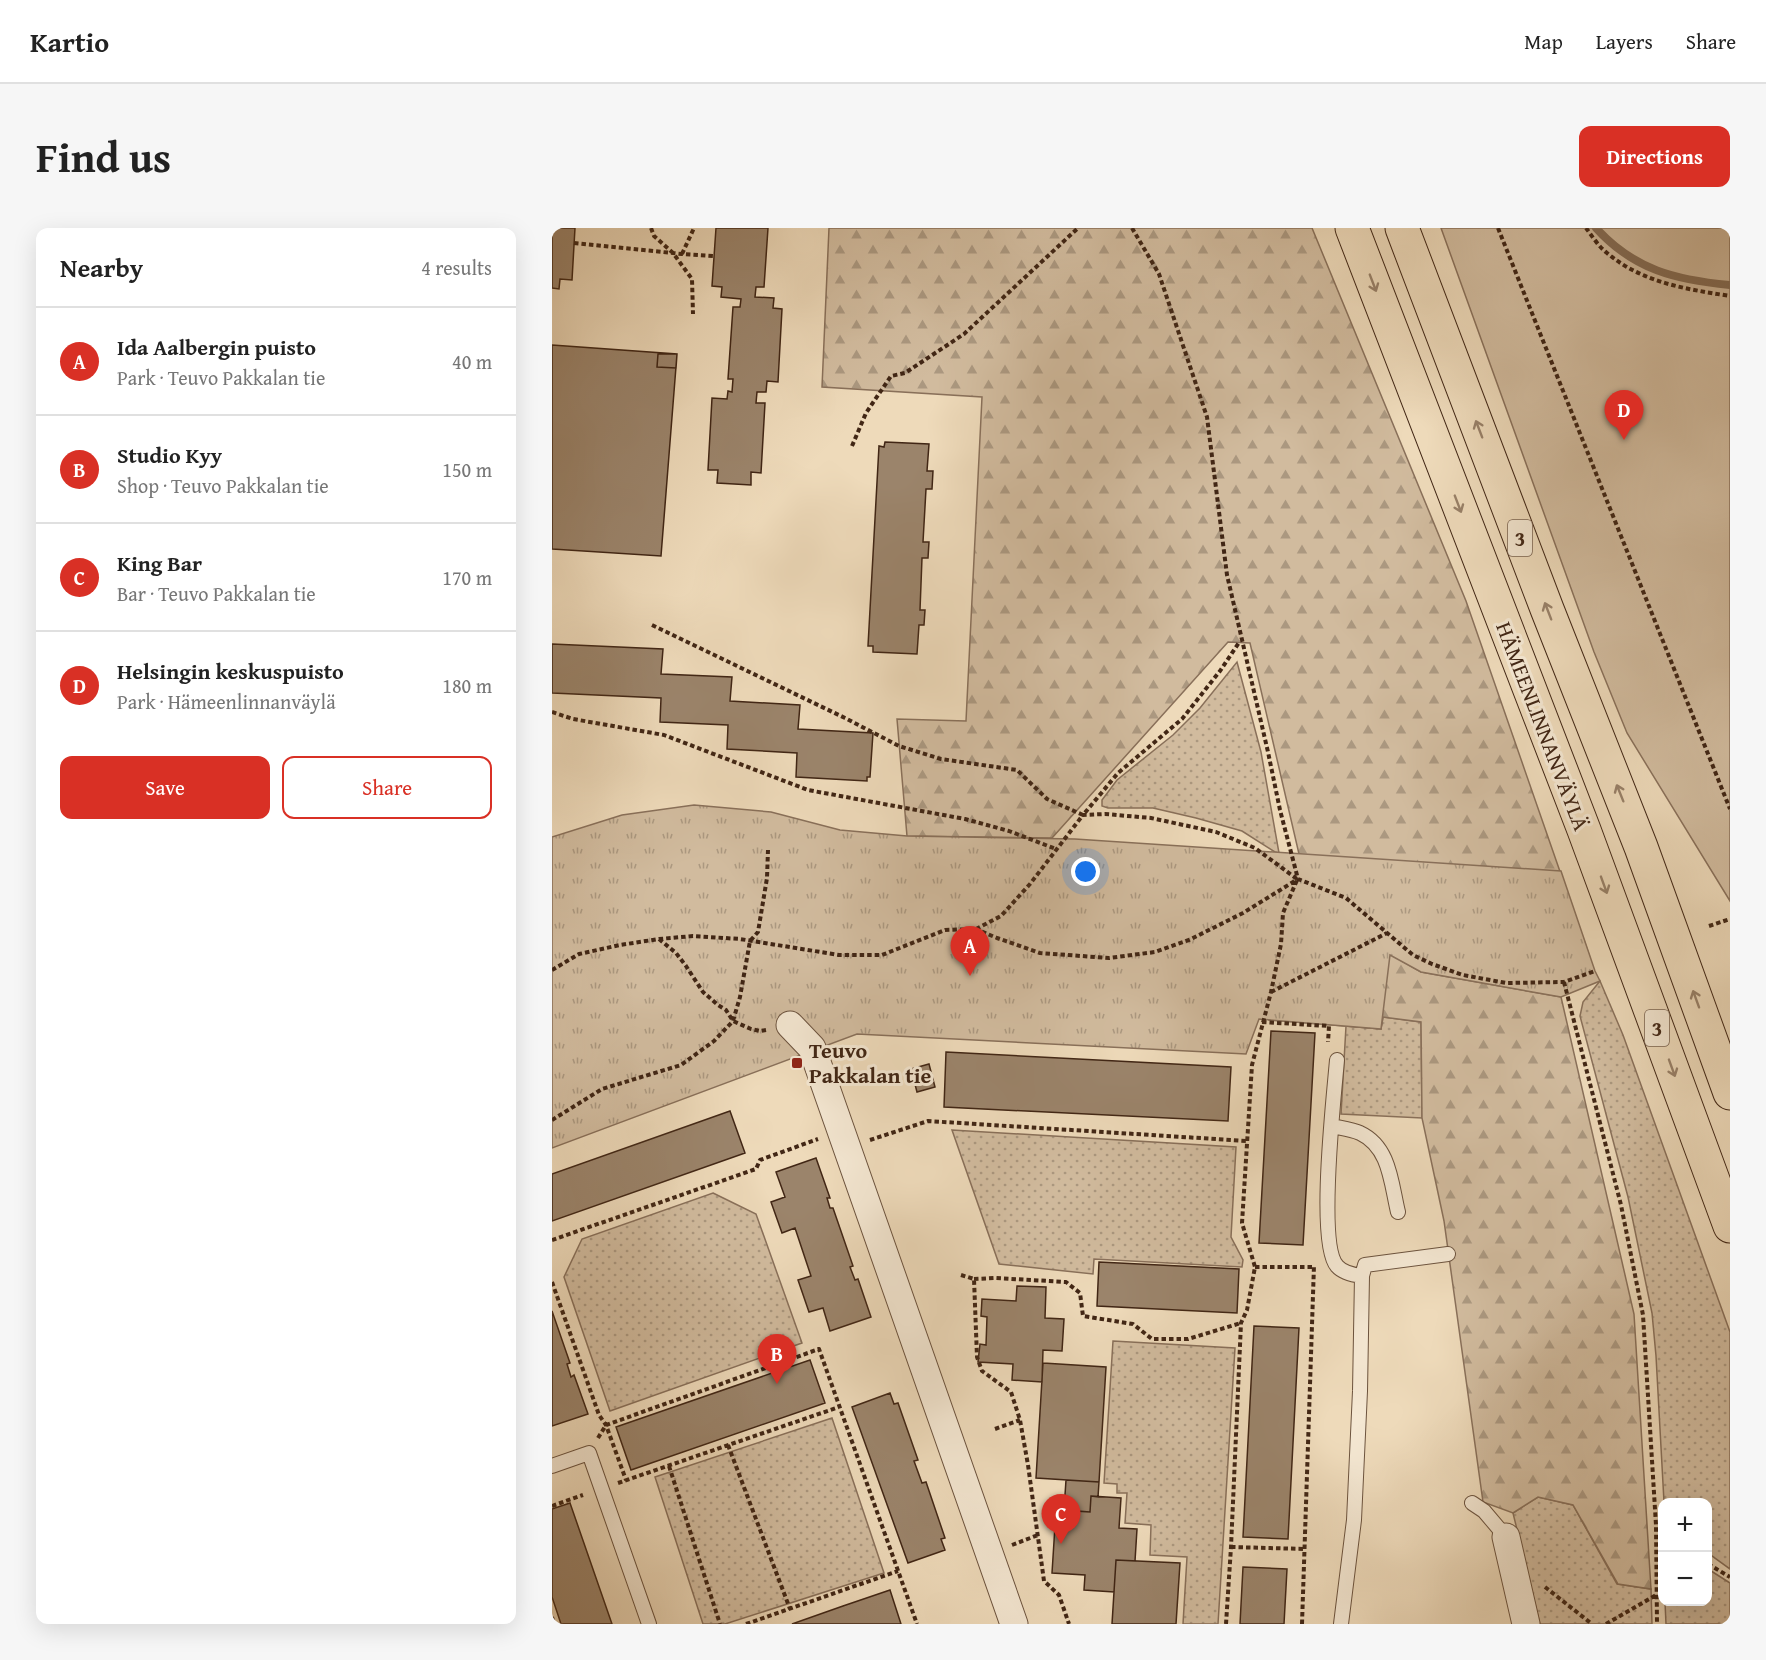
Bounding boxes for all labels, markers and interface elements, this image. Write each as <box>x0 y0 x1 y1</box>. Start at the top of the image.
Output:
text: Kartio <box>30 21 109 62</box>
text: Map <box>1524 26 1563 57</box>
text: Layers <box>1596 26 1653 57</box>
text: Share <box>1686 26 1736 57</box>
text: Find us <box>36 126 171 187</box>
button: Directions <box>1579 126 1730 187</box>
text: Nearby <box>60 248 143 287</box>
text: 4 results <box>421 253 492 282</box>
one-way arrow <box>1368 273 1379 291</box>
text: Ida Aalbergin puisto <box>117 331 316 363</box>
text: A <box>73 347 86 376</box>
text: 40 m <box>452 347 492 376</box>
text: Park · Teuvo Pakkalan tie <box>117 363 325 392</box>
pin: D <box>1604 390 1644 440</box>
one-way arrow <box>1472 420 1483 439</box>
text: Studio Kyy <box>117 439 222 471</box>
text: B <box>73 455 86 484</box>
text: 150 m <box>442 455 492 484</box>
text: Shop · Teuvo Pakkalan tie <box>117 471 329 500</box>
one-way arrow <box>1453 494 1464 513</box>
road number: 3 <box>1508 520 1532 556</box>
text: King Bar <box>117 547 202 579</box>
text: C <box>74 563 85 592</box>
text: 170 m <box>442 563 492 592</box>
text: Bar · Teuvo Pakkalan tie <box>117 579 316 608</box>
one-way arrow <box>1542 603 1553 621</box>
street label: HÄMEENLINNANVÄYLÄ <box>1488 617 1598 836</box>
text: Helsingin keskuspuisto <box>117 655 344 687</box>
text: D <box>73 671 86 700</box>
text: 180 m <box>442 671 492 700</box>
text: Park · Hämeenlinnanväylä <box>117 687 336 716</box>
button: Save <box>60 756 270 819</box>
button: Share <box>282 756 492 819</box>
one-way arrow <box>1614 784 1625 802</box>
your location <box>1071 857 1100 886</box>
one-way arrow <box>1599 875 1610 894</box>
pin: A <box>950 926 990 976</box>
one-way arrow <box>1689 990 1700 1009</box>
road number: 3 <box>1645 1010 1669 1046</box>
place label: Teuvo Pakkalan tie <box>809 1034 931 1091</box>
marker: Teuvo Pakkalan tie <box>790 1056 804 1070</box>
one-way arrow <box>1667 1058 1678 1077</box>
pin: B <box>758 1334 796 1384</box>
pin: C <box>1042 1494 1080 1544</box>
map controls <box>1658 1498 1712 1606</box>
button: + <box>1658 1498 1712 1552</box>
button: − <box>1658 1552 1712 1606</box>

